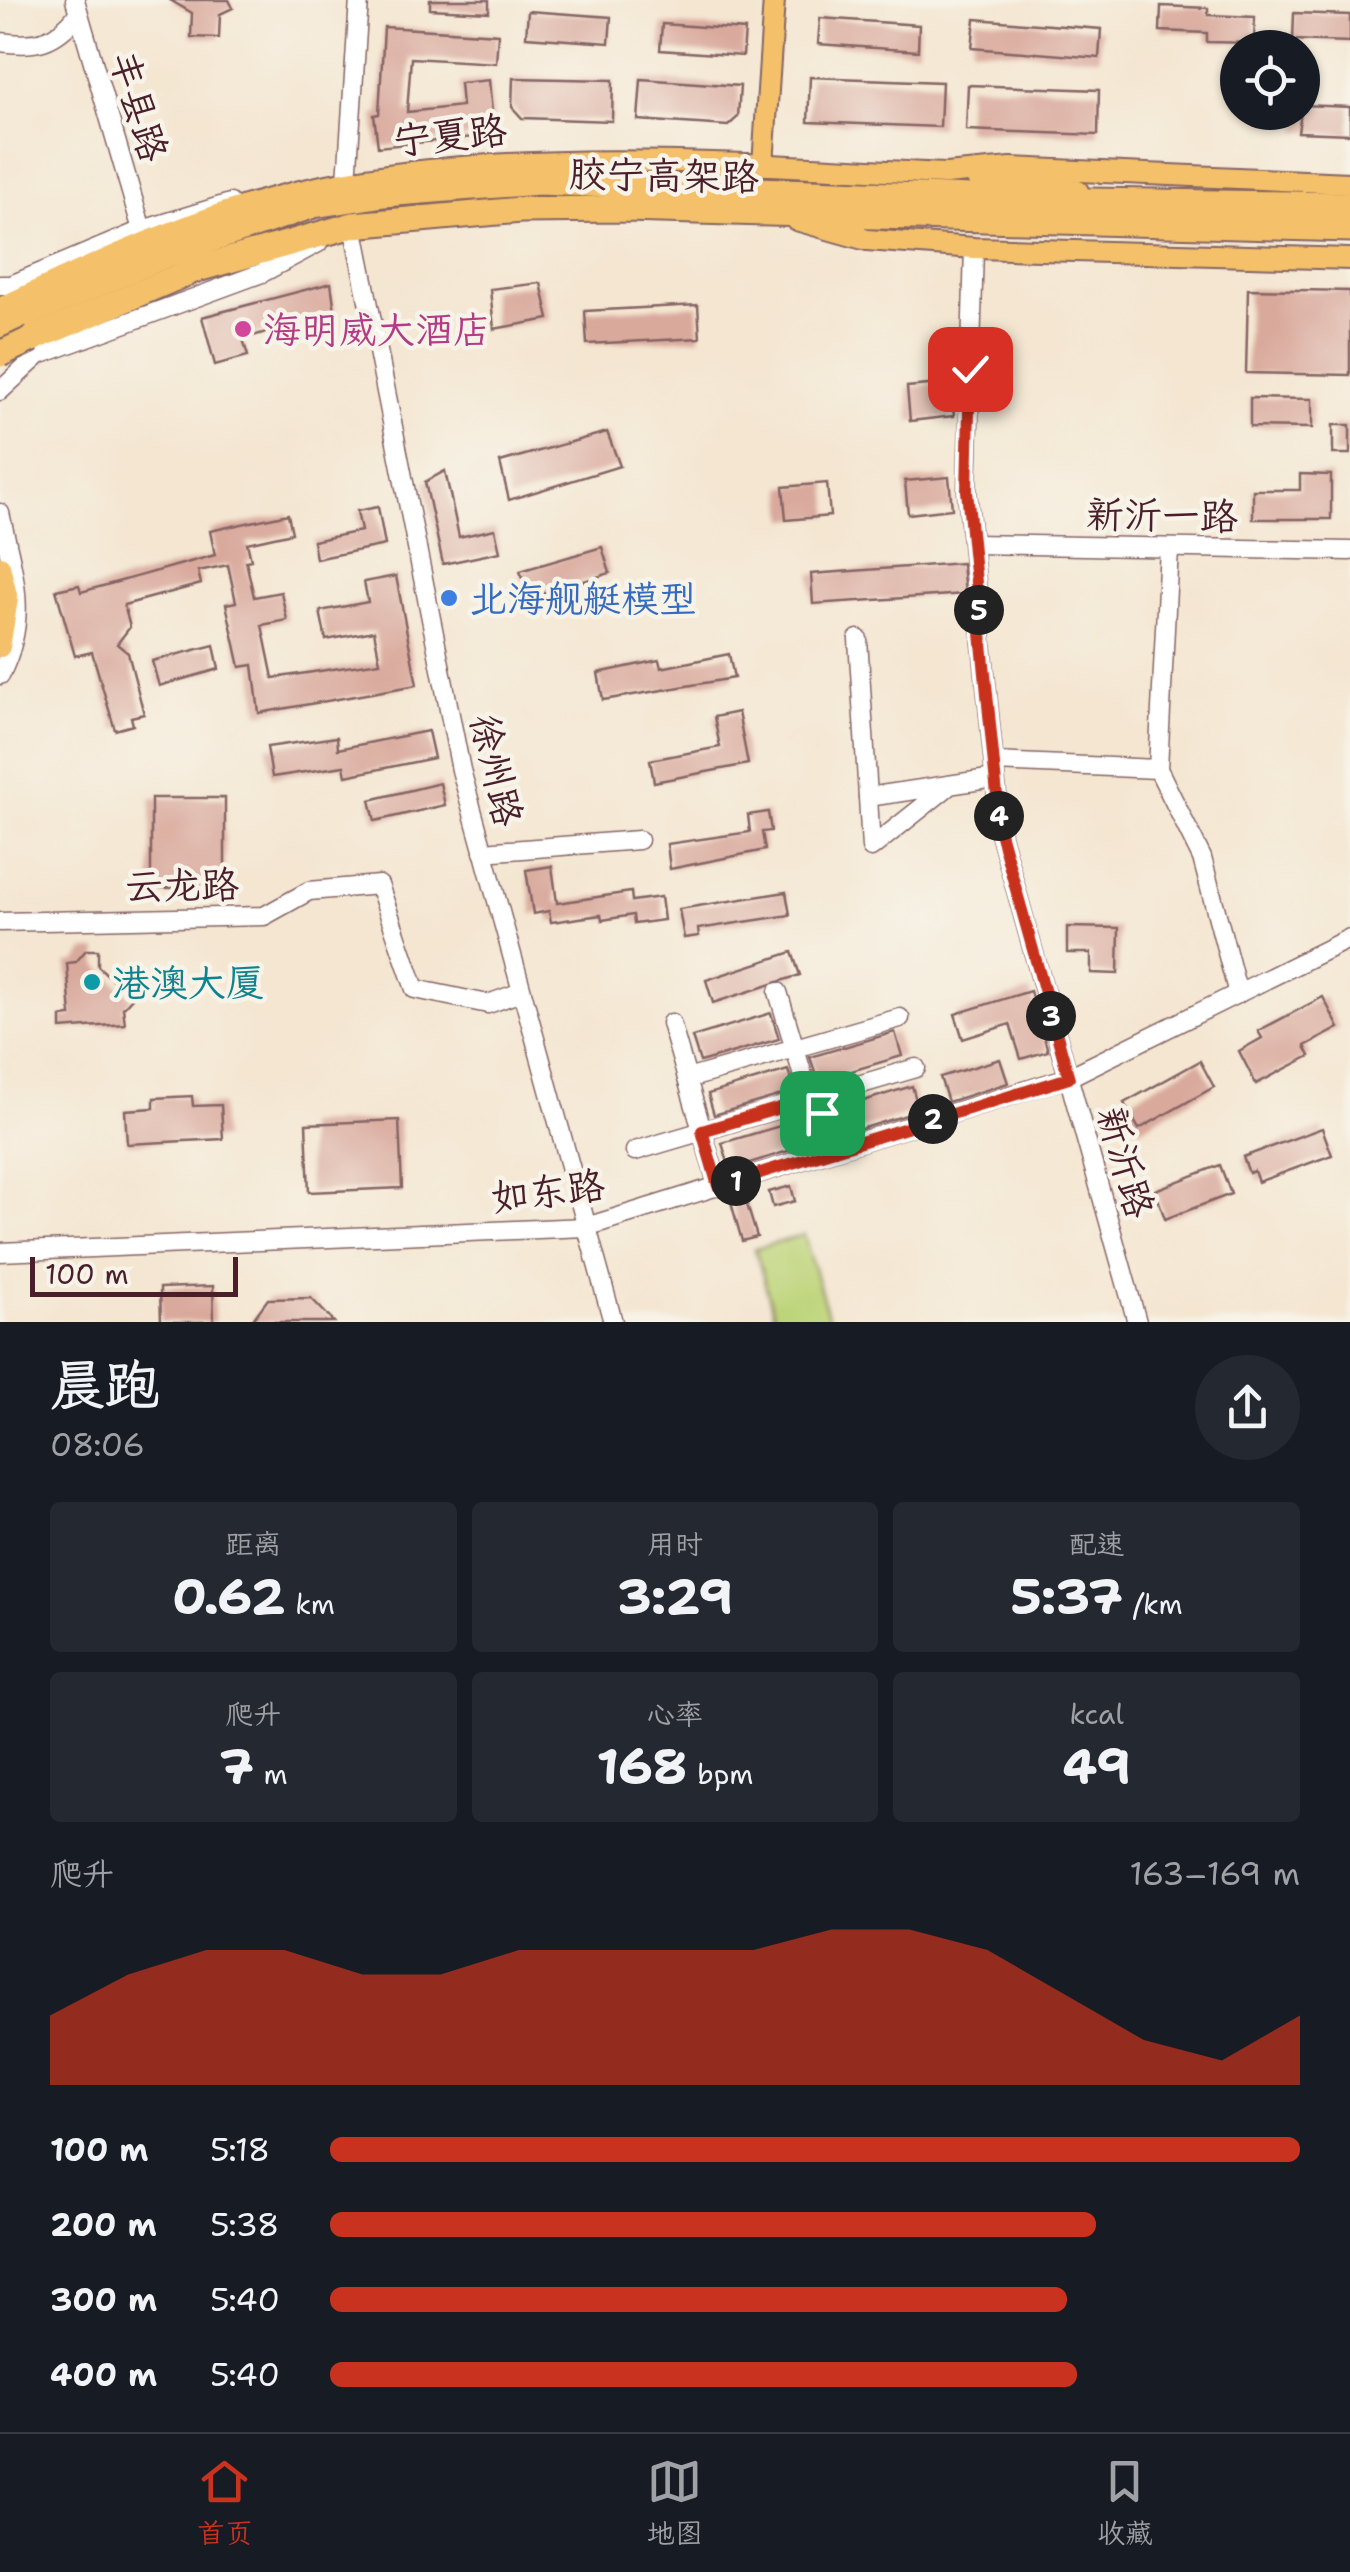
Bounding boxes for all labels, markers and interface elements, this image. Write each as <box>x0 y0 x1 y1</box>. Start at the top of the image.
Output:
map controls <box>1220 30 1320 130</box>
button: locate <box>1220 30 1320 130</box>
street label: 丰县路 <box>98 44 180 168</box>
street label: 宁夏路 <box>391 104 509 166</box>
street label: 胶宁高架路 <box>569 148 759 202</box>
place label: 海明威大酒店 <box>263 304 491 355</box>
marker: 海明威大酒店 <box>232 318 254 340</box>
pin <box>928 327 1013 412</box>
icon: check <box>943 342 998 397</box>
street label: 新沂一路 <box>1086 488 1238 542</box>
place label: 北海舰艇模型 <box>469 573 697 624</box>
pin: 5 <box>954 585 1004 635</box>
marker: 北海舰艇模型 <box>438 587 460 609</box>
text: 5 <box>970 591 988 629</box>
street label: 徐州路 <box>459 709 535 831</box>
pin: 4 <box>974 791 1024 841</box>
text: 4 <box>989 797 1009 835</box>
street label: 云龙路 <box>125 859 239 911</box>
place label: 港澳大厦 <box>112 957 264 1008</box>
marker: 港澳大厦 <box>81 971 103 993</box>
pin: 3 <box>1026 991 1076 1041</box>
text: 3 <box>1041 997 1061 1035</box>
pin <box>780 1071 865 1156</box>
icon: arrive <box>795 1086 850 1141</box>
pin: 2 <box>908 1094 958 1144</box>
text: 2 <box>923 1100 943 1138</box>
street label: 新沂路 <box>1086 1100 1166 1224</box>
pin: 1 <box>711 1156 761 1206</box>
street label: 如东路 <box>488 1159 608 1223</box>
text: 1 <box>730 1162 742 1200</box>
scale bar <box>30 1252 238 1296</box>
text: 100 m <box>45 1255 129 1293</box>
text: 晨跑 <box>50 1348 160 1422</box>
button: share <box>1195 1355 1300 1460</box>
text: 08:06 <box>50 1423 145 1466</box>
text: 距离 <box>225 1525 281 1563</box>
text: 用时 <box>647 1525 703 1563</box>
text: 配速 <box>1069 1525 1125 1563</box>
text: 0.62 <box>172 1563 286 1630</box>
text: 3:29 <box>617 1563 733 1630</box>
text: 5:37 <box>1011 1563 1123 1630</box>
text: km <box>286 1585 335 1623</box>
text: /km <box>1123 1585 1183 1623</box>
text: 爬升 <box>225 1695 281 1733</box>
text: 心率 <box>647 1695 703 1733</box>
text: kcal <box>1069 1695 1124 1733</box>
text: 7 <box>219 1733 254 1800</box>
text: 168 <box>597 1733 688 1800</box>
text: 49 <box>1062 1733 1131 1800</box>
text: m <box>254 1755 288 1793</box>
text: bpm <box>688 1755 753 1793</box>
text: 爬升 <box>50 1852 114 1895</box>
text: 163–169 m <box>1129 1852 1300 1895</box>
text: 100 m <box>50 2128 149 2171</box>
text: 5:18 <box>210 2128 270 2171</box>
text: 200 m <box>50 2203 157 2246</box>
text: 5:38 <box>210 2203 279 2246</box>
text: 300 m <box>50 2278 157 2321</box>
text: 5:40 <box>210 2278 280 2321</box>
text: 400 m <box>50 2353 157 2396</box>
text: 5:40 <box>210 2353 280 2396</box>
tab: 首页 <box>197 2454 253 2552</box>
tab: 地图 <box>647 2454 703 2552</box>
tab: 收藏 <box>1097 2454 1153 2552</box>

